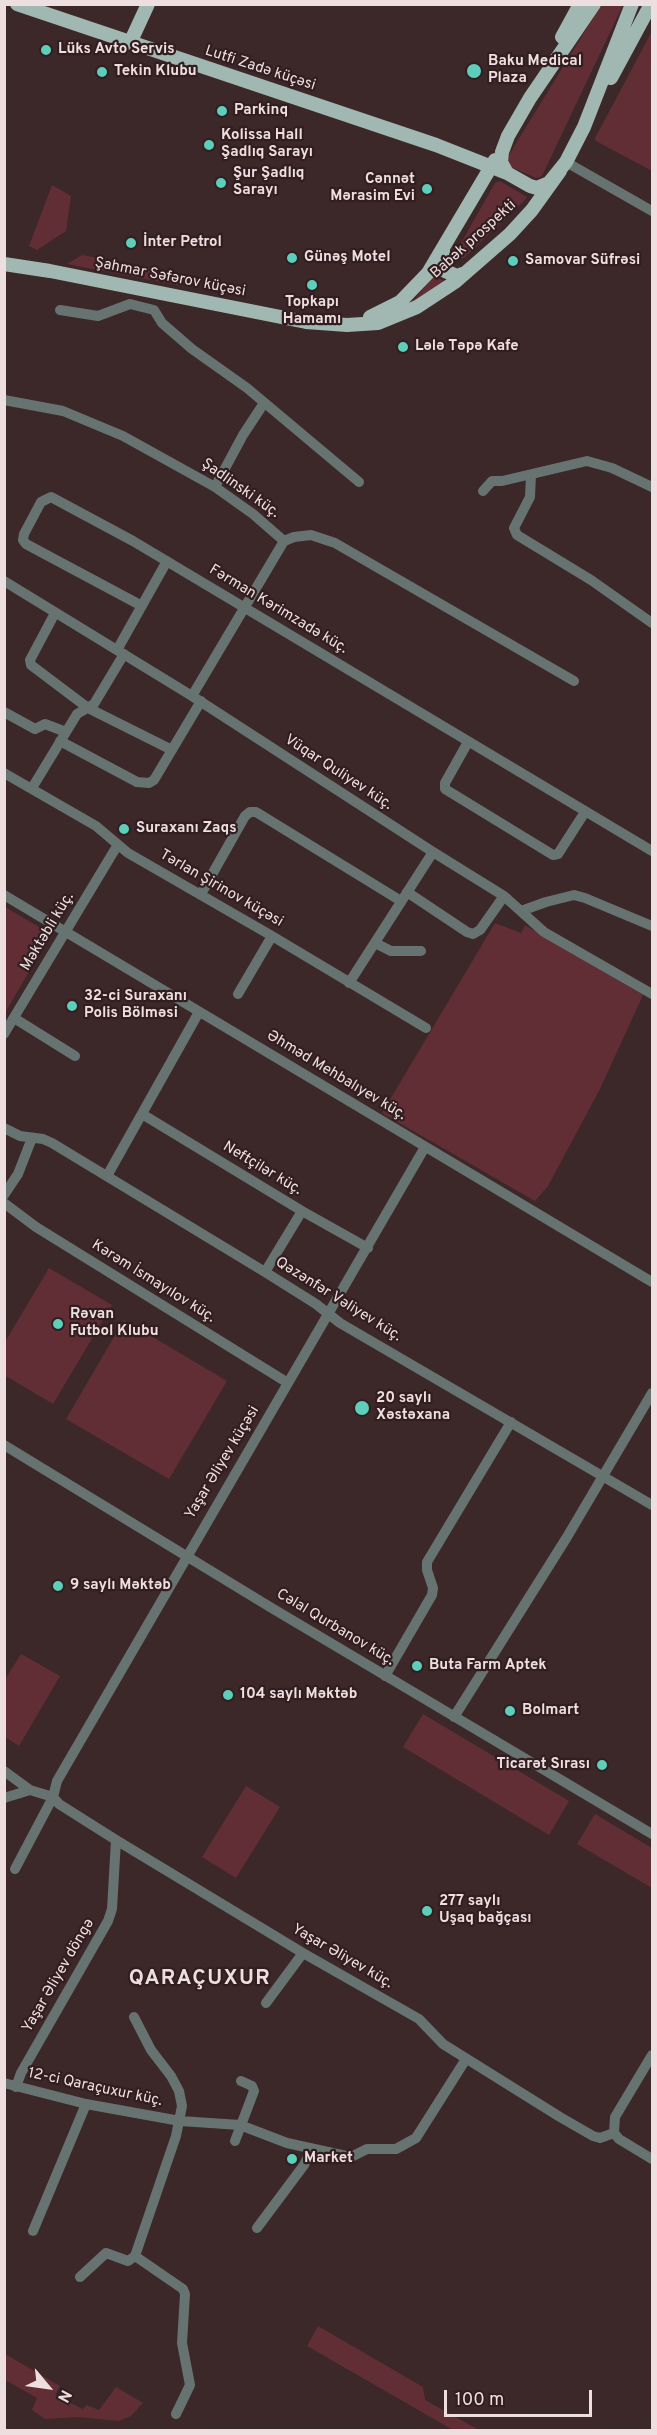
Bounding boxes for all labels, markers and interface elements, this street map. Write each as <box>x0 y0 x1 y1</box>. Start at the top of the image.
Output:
place label: Lüks Avto Servis <box>58 41 175 59</box>
marker: Lüks Avto Servis <box>39 43 53 57</box>
street label: Lutfi Zadə küçəsi <box>202 43 318 95</box>
place label: Baku Medical Plaza <box>488 53 582 88</box>
marker: Baku Medical Plaza <box>465 62 483 80</box>
place label: Tekin Klubu <box>114 63 197 81</box>
marker: Tekin Klubu <box>95 65 109 79</box>
place label: Parkinq <box>234 102 288 120</box>
marker: Parkinq <box>215 104 229 118</box>
place label: Kolissa Hall Şadlıq Sarayı <box>221 127 313 162</box>
marker: Kolissa Hall Şadlıq Sarayı <box>202 138 216 152</box>
place label: Şur Şadlıq Sarayı <box>233 165 305 200</box>
place label: Cənnət Mərasim Evi <box>330 171 415 206</box>
marker: Şur Şadlıq Sarayı <box>214 176 228 190</box>
marker: Cənnət Mərasim Evi <box>420 182 434 196</box>
street label: Babək prospekti <box>428 197 520 283</box>
place label: İnter Petrol <box>143 234 222 252</box>
marker: İnter Petrol <box>124 236 138 250</box>
place label: Günəş Motel <box>304 249 391 267</box>
marker: Günəş Motel <box>285 251 299 265</box>
place label: Samovar Süfrəsi <box>525 252 640 270</box>
marker: Samovar Süfrəsi <box>506 254 520 268</box>
street label: Şahmar Səfərov küçəsi <box>93 255 247 301</box>
marker: Topkapı Hamamı <box>305 278 319 292</box>
place label: Topkapı Hamamı <box>283 294 341 329</box>
place label: Lələ Təpə Kafe <box>415 338 519 356</box>
marker: Lələ Təpə Kafe <box>396 340 410 354</box>
street label: Şadlinski küç. <box>197 455 283 523</box>
street label: Fərman Kərimzadə küç. <box>205 562 351 658</box>
street label: Vüqar Quliyev küç. <box>281 731 395 815</box>
place label: Suraxanı Zaqs <box>136 820 237 838</box>
marker: Suraxanı Zaqs <box>117 822 131 836</box>
street label: Tərlan Şirinov küçəsi <box>156 846 286 932</box>
street label: Məktəbli küç. <box>17 889 79 975</box>
place label: 32-ci Suraxanı Polis Bölməsi <box>84 988 187 1023</box>
marker: 32-ci Suraxanı Polis Bölməsi <box>65 999 79 1013</box>
street label: Əhməd Mehbalıyev küç. <box>263 1027 409 1125</box>
street label: Neftçilər küç. <box>219 1138 305 1200</box>
street label: Kərəm İsmayılov küç. <box>88 1237 218 1327</box>
street label: Qəzənfər Vəliyev küç. <box>272 1254 404 1346</box>
place label: Rəvan Futbol Klubu <box>70 1306 159 1341</box>
marker: Rəvan Futbol Klubu <box>51 1317 65 1331</box>
place label: 20 saylı Xəstəxana <box>376 1390 450 1425</box>
marker: 20 saylı Xəstəxana <box>353 1399 371 1417</box>
street label: Yaşar Əliyev küçəsi <box>182 1403 264 1523</box>
place label: 9 saylı Məktəb <box>70 1577 171 1595</box>
marker: 9 saylı Məktəb <box>51 1579 65 1593</box>
street label: Cəlal Qurbanov küç. <box>273 1586 397 1670</box>
place label: Buta Farm Aptek <box>429 1657 547 1675</box>
marker: Buta Farm Aptek <box>410 1659 424 1673</box>
place label: 104 saylı Məktəb <box>240 1686 357 1704</box>
marker: 104 saylı Məktəb <box>221 1688 235 1702</box>
place label: Bolmart <box>522 1702 579 1720</box>
marker: Bolmart <box>503 1704 517 1718</box>
place label: Ticarət Sırası <box>496 1756 590 1774</box>
marker: Ticarət Sırası <box>595 1758 609 1772</box>
place label: 277 saylı Uşaq bağçası <box>439 1893 532 1928</box>
marker: 277 saylı Uşaq bağçası <box>420 1904 434 1918</box>
street label: Yaşar Əliyev döngə <box>19 1916 99 2036</box>
street label: Yaşar Əliyev küç. <box>288 1921 396 1993</box>
district label: QARAÇUXUR <box>129 1967 271 1993</box>
street label: 12-ci Qaraçuxur küç. <box>26 2065 164 2111</box>
place label: Market <box>304 2150 353 2168</box>
marker: Market <box>285 2152 299 2166</box>
north arrow <box>18 2357 78 2417</box>
scale bar <box>447 2378 596 2416</box>
text: N <box>52 2386 75 2406</box>
text: 100 m <box>455 2389 504 2412</box>

